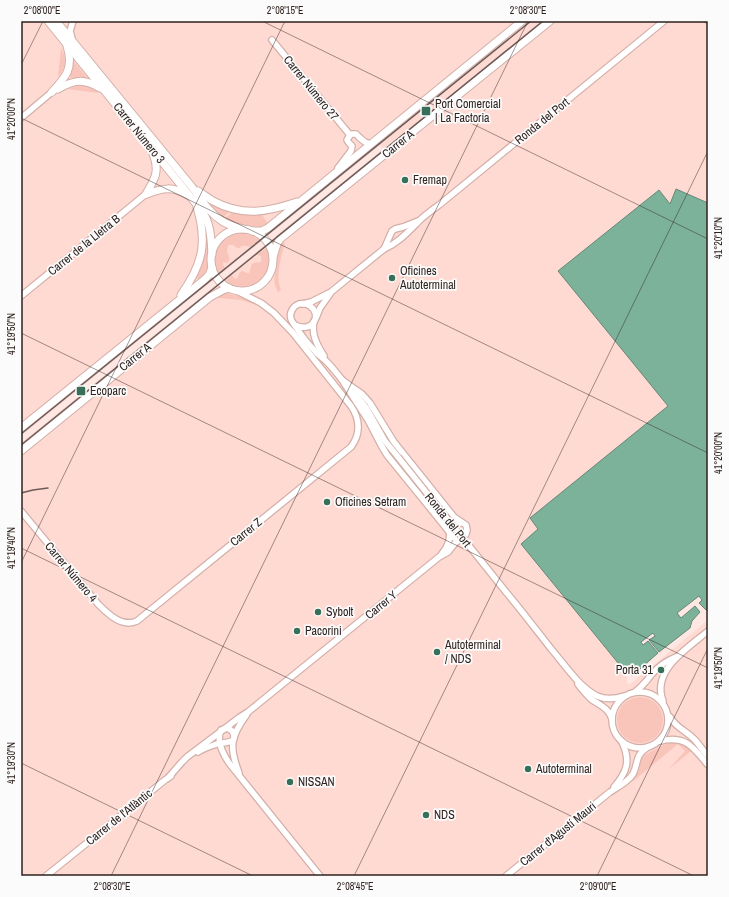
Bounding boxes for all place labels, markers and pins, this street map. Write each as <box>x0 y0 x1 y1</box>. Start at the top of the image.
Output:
place label: Port Comercial | La Factoria <box>435 96 501 126</box>
marker: Port Comercial | La Factoria <box>420 105 432 117</box>
place label: Fremap <box>413 172 447 188</box>
marker: Fremap <box>400 175 410 185</box>
place label: Oficines Autoterminal <box>399 263 456 293</box>
marker: Oficines Autoterminal <box>387 273 397 283</box>
place label: Ecoparc <box>90 383 126 399</box>
marker: Ecoparc <box>75 385 87 397</box>
place label: Oficines Setram <box>335 494 406 510</box>
marker: Oficines Setram <box>322 497 332 507</box>
place label: Sybolt <box>326 604 354 620</box>
marker: Sybolt <box>313 607 323 617</box>
place label: Pacorini <box>305 623 342 639</box>
marker: Pacorini <box>292 626 302 636</box>
place label: Autoterminal / NDS <box>444 637 501 667</box>
marker: Autoterminal / NDS <box>432 647 442 657</box>
place label: Porta 31 <box>616 662 654 678</box>
marker: Porta 31 <box>656 665 666 675</box>
place label: Autoterminal <box>535 761 592 777</box>
marker: Autoterminal <box>523 764 533 774</box>
place label: NISSAN <box>298 774 335 790</box>
marker: NISSAN <box>285 777 295 787</box>
place label: NDS <box>434 807 455 823</box>
marker: NDS <box>421 810 431 820</box>

